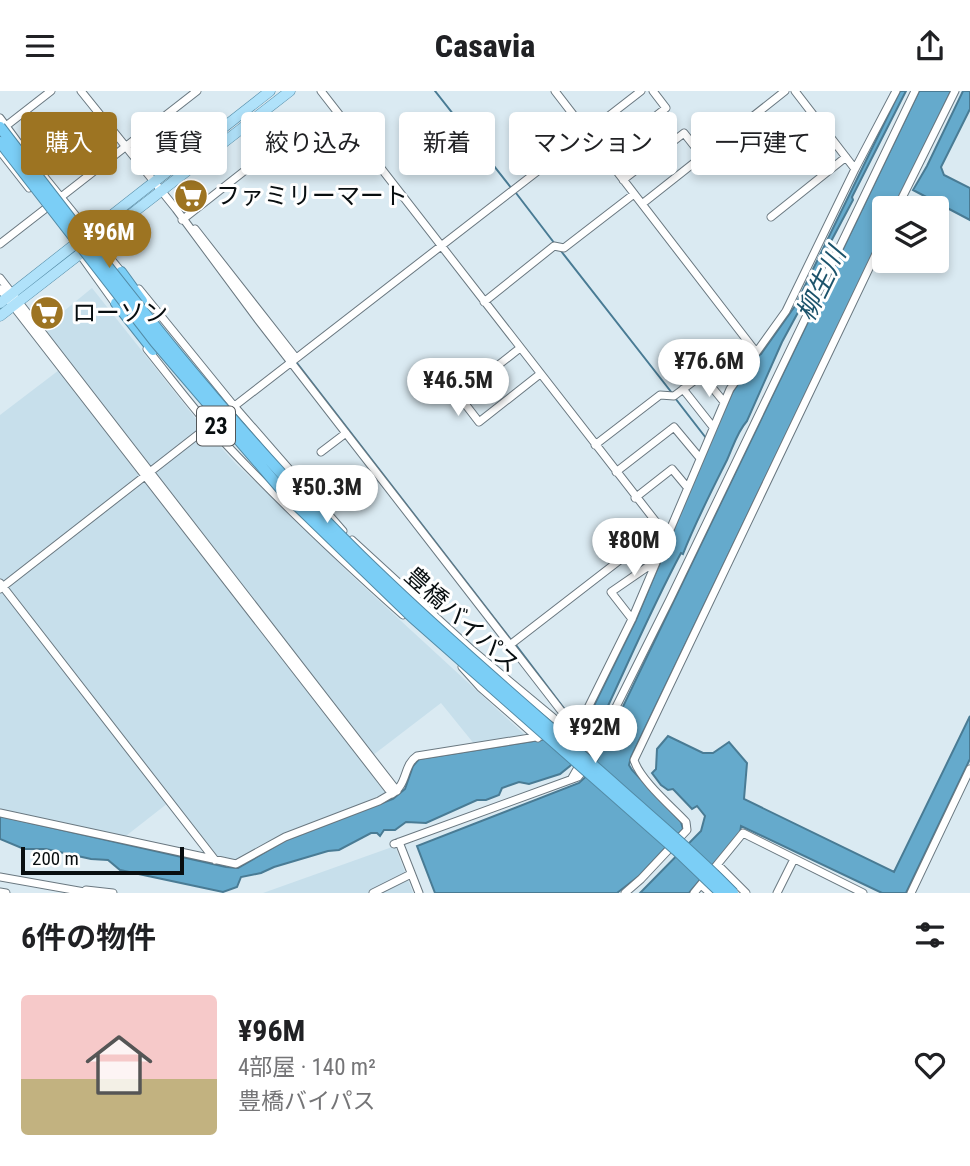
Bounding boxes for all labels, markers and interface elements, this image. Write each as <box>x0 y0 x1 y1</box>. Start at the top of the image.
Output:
icon: menu <box>21 27 59 65</box>
text: Casavia <box>435 27 535 65</box>
icon: share <box>911 27 949 65</box>
chip: 購入 <box>21 112 117 175</box>
chip: 賃貸 <box>131 112 227 175</box>
chip: 絞り込み <box>241 112 385 175</box>
chip: 新着 <box>399 112 495 175</box>
chip: マンション <box>509 112 677 175</box>
chip: 一戸建て <box>691 112 835 175</box>
supermarket icon: ファミリーマート <box>172 177 210 215</box>
place label: ファミリーマート <box>216 182 408 210</box>
map controls <box>872 196 949 273</box>
button: layers <box>872 196 949 273</box>
pin: ¥96M <box>68 211 150 270</box>
text: ¥96M <box>83 219 135 246</box>
water label: 柳生川 <box>790 240 853 326</box>
supermarket icon: ローソン <box>28 294 66 332</box>
place label: ローソン <box>72 299 168 327</box>
pin: ¥76.6M <box>652 339 766 399</box>
text: ¥76.6M <box>674 348 744 375</box>
pin: ¥46.5M <box>401 359 515 418</box>
text: ¥46.5M <box>423 367 493 394</box>
road number: 23 <box>197 407 235 445</box>
pin: ¥50.3M <box>270 465 384 525</box>
text: ¥50.3M <box>292 474 362 501</box>
pin: ¥80M <box>593 519 675 578</box>
text: ¥80M <box>608 527 660 554</box>
street label: 豊橋バイパス <box>399 562 525 678</box>
pin: ¥92M <box>554 705 636 765</box>
text: ¥92M <box>569 714 621 741</box>
scale bar <box>21 844 184 876</box>
text: 200 m <box>32 847 79 870</box>
icon: filters <box>911 916 949 954</box>
text: 6件の物件 <box>21 920 156 955</box>
text: ¥96M <box>238 1013 305 1048</box>
icon: home <box>77 1023 161 1107</box>
icon: heart <box>911 1046 949 1084</box>
text: 4部屋 · 140 m² <box>238 1054 376 1081</box>
text: 豊橋バイパス <box>238 1088 376 1115</box>

